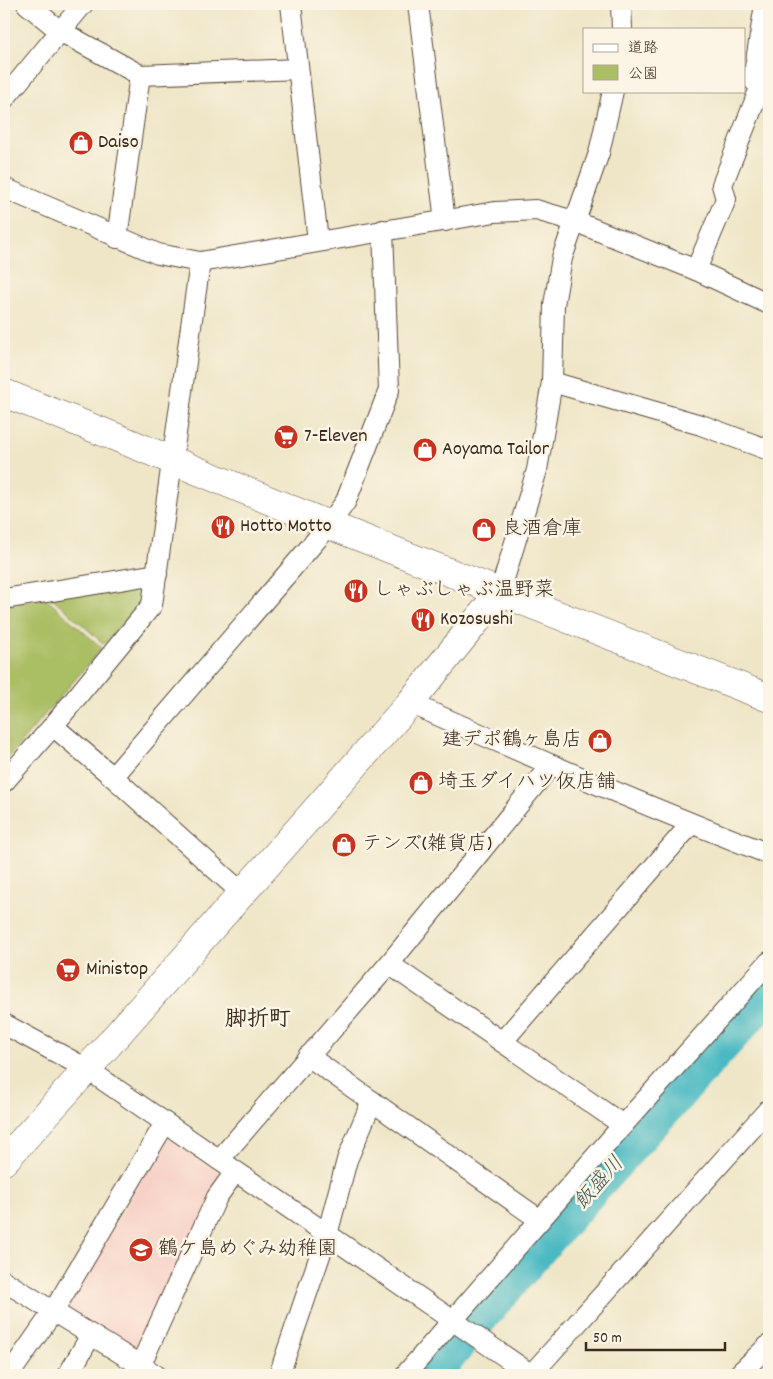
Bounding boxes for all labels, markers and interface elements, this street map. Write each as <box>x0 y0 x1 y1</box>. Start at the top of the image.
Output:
legend <box>583 28 746 92</box>
text: 道路 <box>628 38 658 60</box>
text: 公園 <box>628 64 658 86</box>
place label: Daiso <box>98 129 139 157</box>
shop icon: Daiso <box>68 130 94 156</box>
place label: 7-Eleven <box>304 423 368 451</box>
supermarket icon: 7-Eleven <box>273 424 299 450</box>
place label: Aoyama Tailor <box>442 436 550 464</box>
shop icon: Aoyama Tailor <box>412 437 438 463</box>
place label: Hotto Motto <box>240 513 332 541</box>
restaurant icon: Hotto Motto <box>210 514 236 540</box>
place label: 良酒倉庫 <box>502 516 582 544</box>
shop icon: 良酒倉庫 <box>471 517 497 543</box>
place label: しゃぶしゃぶ温野菜 <box>374 577 554 605</box>
restaurant icon: しゃぶしゃぶ温野菜 <box>343 578 369 604</box>
place label: Kozosushi <box>440 606 513 634</box>
restaurant icon: Kozosushi <box>410 607 436 633</box>
place label: 建デポ鶴ヶ島店 <box>442 727 582 755</box>
shop icon: 建デポ鶴ヶ島店 <box>587 728 613 754</box>
place label: 埼玉ダイハツ仮店舗 <box>438 769 616 797</box>
shop icon: 埼玉ダイハツ仮店舗 <box>408 770 434 796</box>
place label: テンズ(雑貨店) <box>362 831 492 859</box>
shop icon: テンズ(雑貨店) <box>331 832 357 858</box>
place label: Ministop <box>86 956 148 984</box>
supermarket icon: Ministop <box>55 957 81 983</box>
district label: 脚折町 <box>225 1005 291 1036</box>
water label: 飯盛川 <box>568 1151 632 1217</box>
place label: 鶴ケ島めぐみ幼稚園 <box>158 1236 337 1264</box>
school or university icon: 鶴ケ島めぐみ幼稚園 <box>128 1237 154 1263</box>
scale bar <box>586 1319 724 1351</box>
text: 50 m <box>593 1328 622 1350</box>

